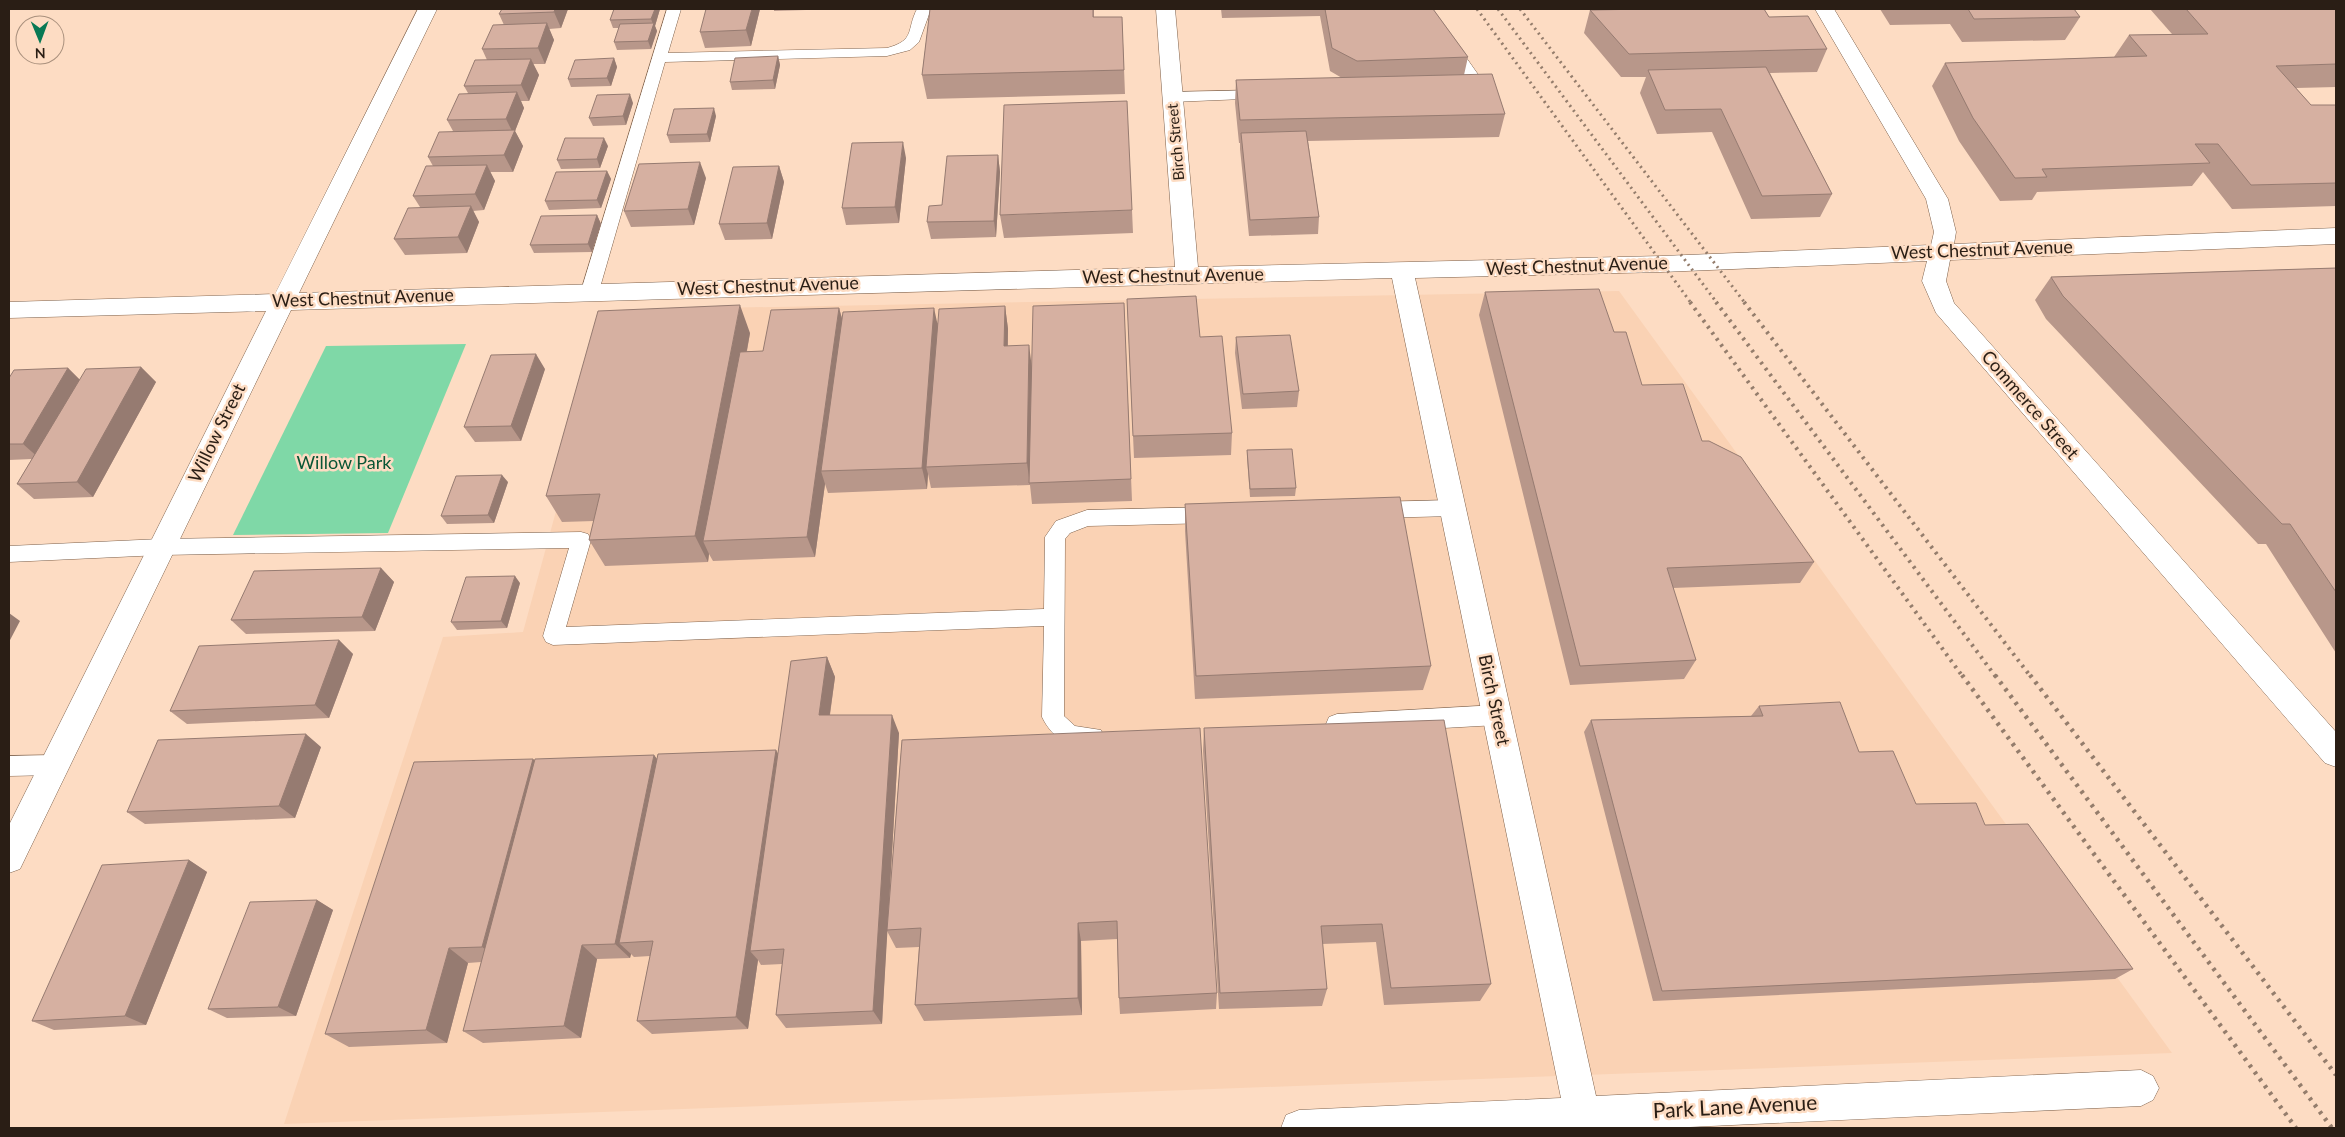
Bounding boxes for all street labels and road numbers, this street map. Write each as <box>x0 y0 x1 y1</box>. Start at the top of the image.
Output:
street label: Birch Street <box>1163 102 1187 181</box>
street label: West Chestnut Avenue <box>1891 235 2073 263</box>
street label: West Chestnut Avenue <box>1486 251 1668 279</box>
street label: West Chestnut Avenue <box>1082 262 1264 288</box>
street label: West Chestnut Avenue <box>677 271 859 299</box>
street label: West Chestnut Avenue <box>272 283 454 311</box>
street label: Commerce Street <box>1977 345 2084 464</box>
street label: Willow Street <box>183 379 250 486</box>
street label: Birch Street <box>1475 652 1515 748</box>
street label: Park Lane Avenue <box>1652 1089 1818 1122</box>

